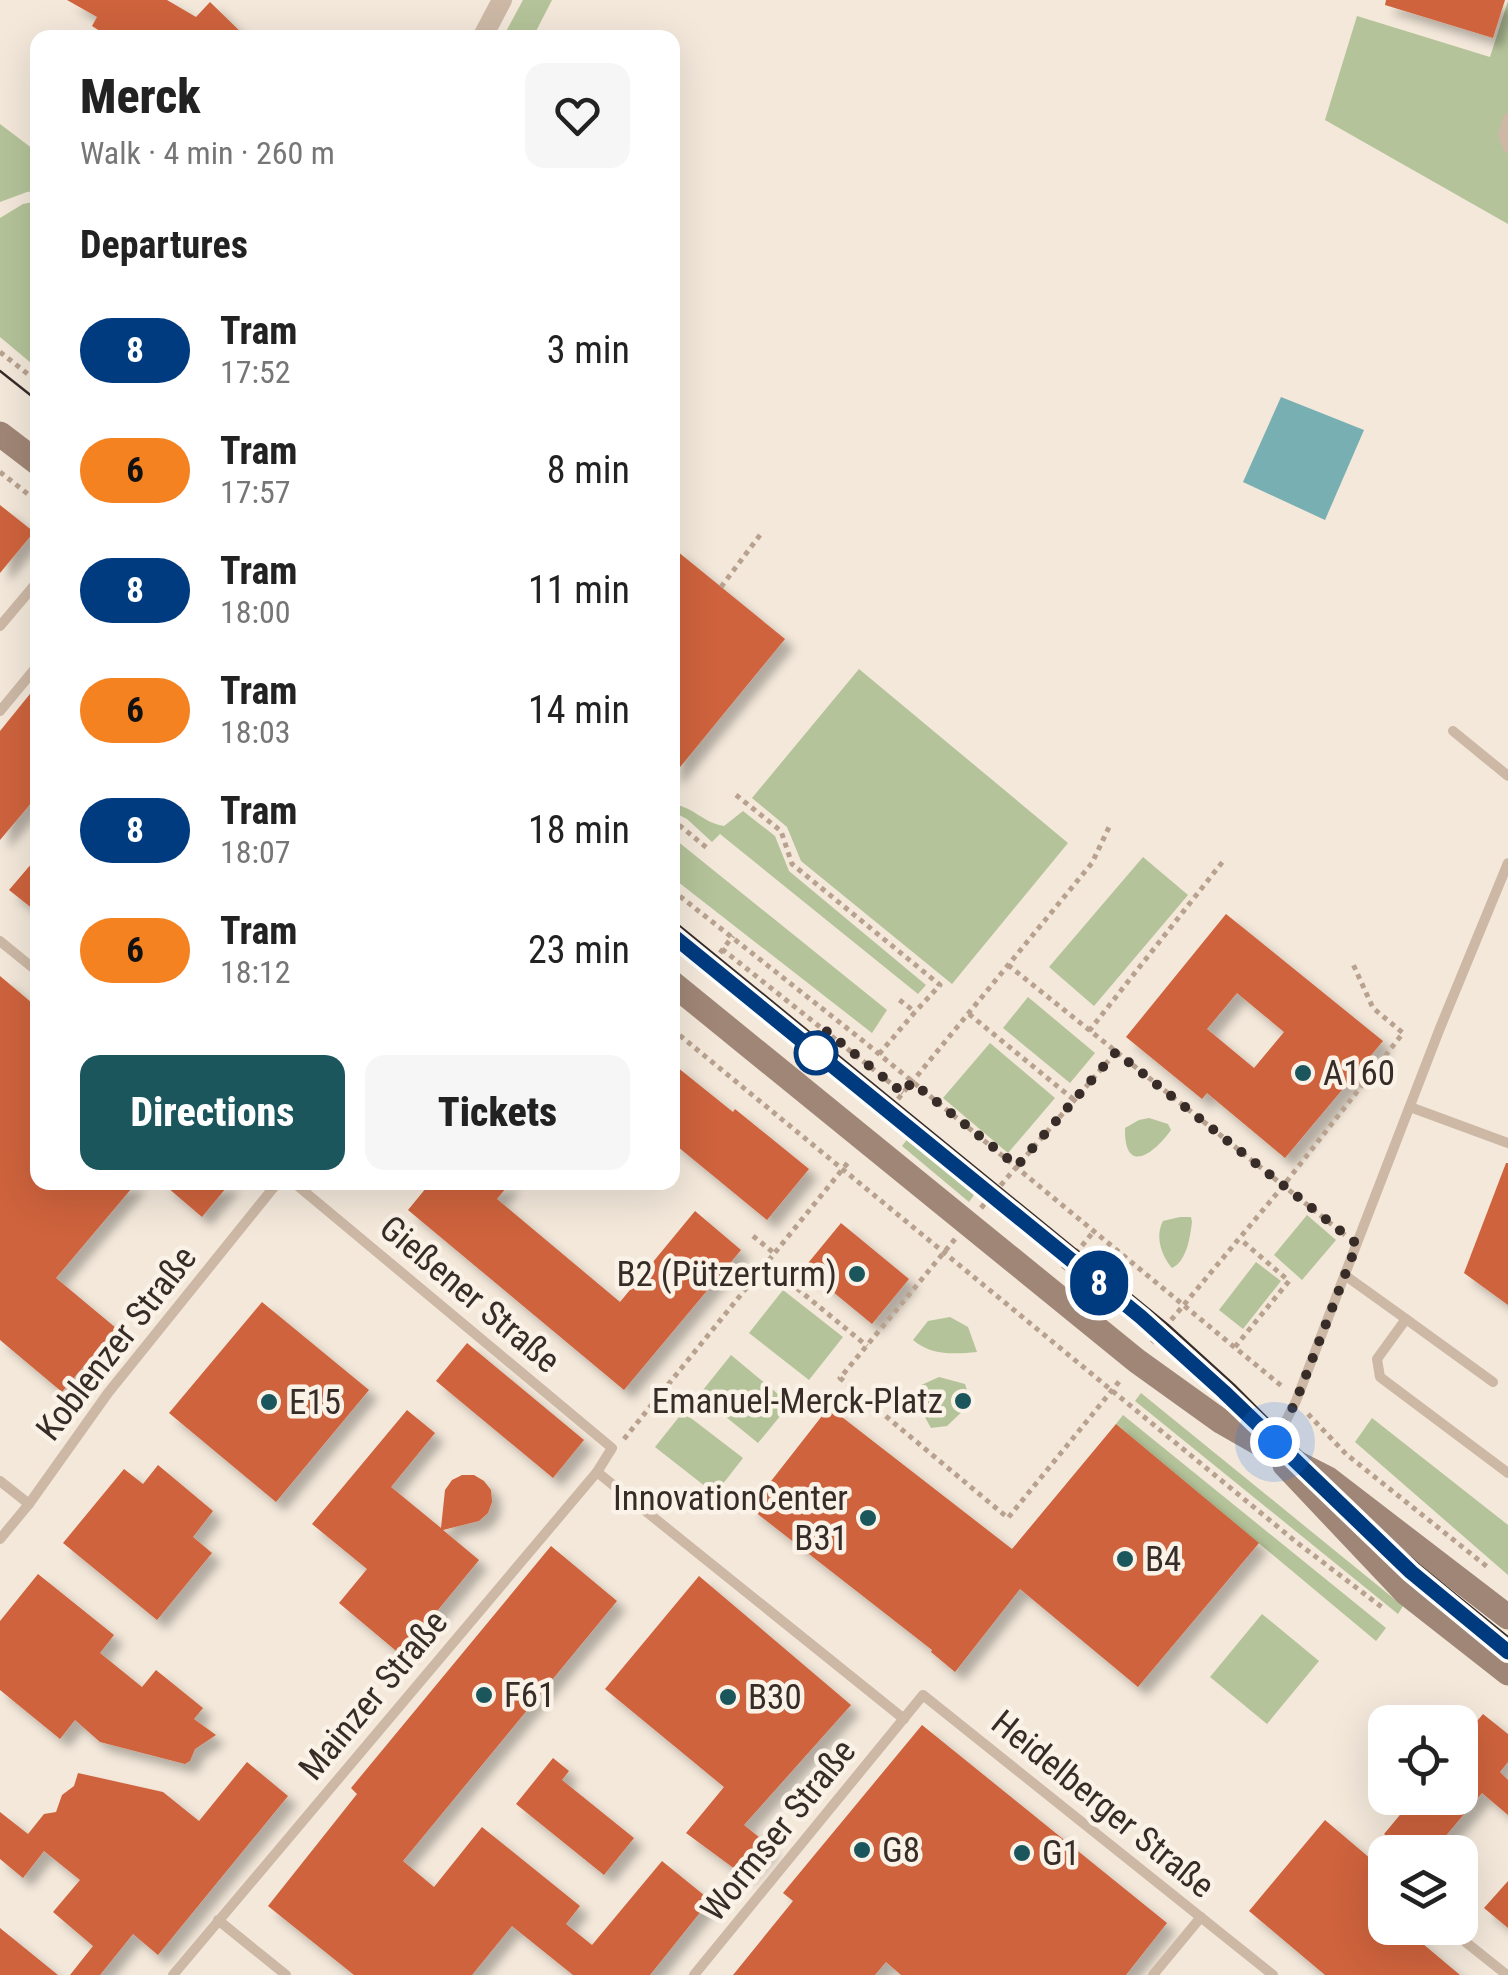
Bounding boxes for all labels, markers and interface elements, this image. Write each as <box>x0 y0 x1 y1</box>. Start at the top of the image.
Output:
button: heart <box>525 63 630 168</box>
text: Merck <box>80 68 201 125</box>
text: Walk · 4 min · 260 m <box>80 134 335 172</box>
text: Departures <box>80 223 248 267</box>
text: Tram <box>220 309 298 353</box>
text: 3 min <box>547 328 630 372</box>
text: 8 <box>126 330 144 371</box>
text: 17:52 <box>220 353 291 391</box>
text: Tram <box>220 429 298 473</box>
text: 8 min <box>547 448 630 492</box>
text: 6 <box>126 450 144 491</box>
text: 17:57 <box>220 473 291 511</box>
text: Tram <box>220 549 298 593</box>
text: 11 min <box>528 568 630 612</box>
text: 8 <box>126 570 144 611</box>
text: 18:00 <box>220 593 291 631</box>
text: Tram <box>220 669 298 713</box>
text: 14 min <box>528 688 630 732</box>
text: 6 <box>126 690 144 731</box>
text: 18:03 <box>220 713 291 751</box>
text: Tram <box>220 789 298 833</box>
text: 18 min <box>528 808 630 852</box>
text: 8 <box>126 810 144 851</box>
text: 18:07 <box>220 833 291 871</box>
text: Tram <box>220 909 298 953</box>
text: 23 min <box>528 928 630 972</box>
text: 6 <box>126 930 144 971</box>
text: 18:12 <box>220 953 291 991</box>
unlabelled marker <box>795 1032 837 1074</box>
place label: A160 <box>1323 1053 1395 1094</box>
button: Directions <box>80 1055 345 1170</box>
button: Tickets <box>365 1055 630 1170</box>
marker: A160 <box>1292 1062 1314 1084</box>
street label: Gießener Straße <box>372 1207 568 1381</box>
street label: Koblenzer Straße <box>28 1238 205 1449</box>
line badge: 8 <box>1066 1250 1132 1316</box>
place label: B2 (Pützerturm) <box>616 1254 837 1295</box>
marker: B2 (Pützerturm) <box>846 1263 868 1285</box>
text: 8 <box>1090 1263 1108 1304</box>
place label: Emanuel-Merck-Platz <box>652 1381 943 1422</box>
place label: E15 <box>289 1382 341 1423</box>
marker: Emanuel-Merck-Platz <box>952 1390 974 1412</box>
marker: E15 <box>258 1391 280 1413</box>
your location <box>1250 1417 1300 1467</box>
place label: InnovationCenter B31 <box>613 1478 848 1559</box>
marker: InnovationCenter B31 <box>857 1507 879 1529</box>
place label: B4 <box>1145 1539 1181 1580</box>
marker: B4 <box>1114 1548 1136 1570</box>
street label: Mainzer Straße <box>291 1602 456 1788</box>
place label: F61 <box>504 1675 555 1716</box>
place label: B30 <box>748 1677 802 1718</box>
marker: F61 <box>473 1684 495 1706</box>
marker: B30 <box>717 1686 739 1708</box>
street label: Heidelberger Straße <box>983 1702 1222 1907</box>
map controls <box>1368 1705 1478 1945</box>
button: locate <box>1368 1705 1478 1815</box>
street label: Wormser Straße <box>693 1731 864 1929</box>
place label: G8 <box>882 1830 920 1871</box>
place label: G1 <box>1042 1833 1080 1874</box>
button: layers <box>1368 1835 1478 1945</box>
marker: G8 <box>851 1839 873 1861</box>
marker: G1 <box>1011 1842 1033 1864</box>

